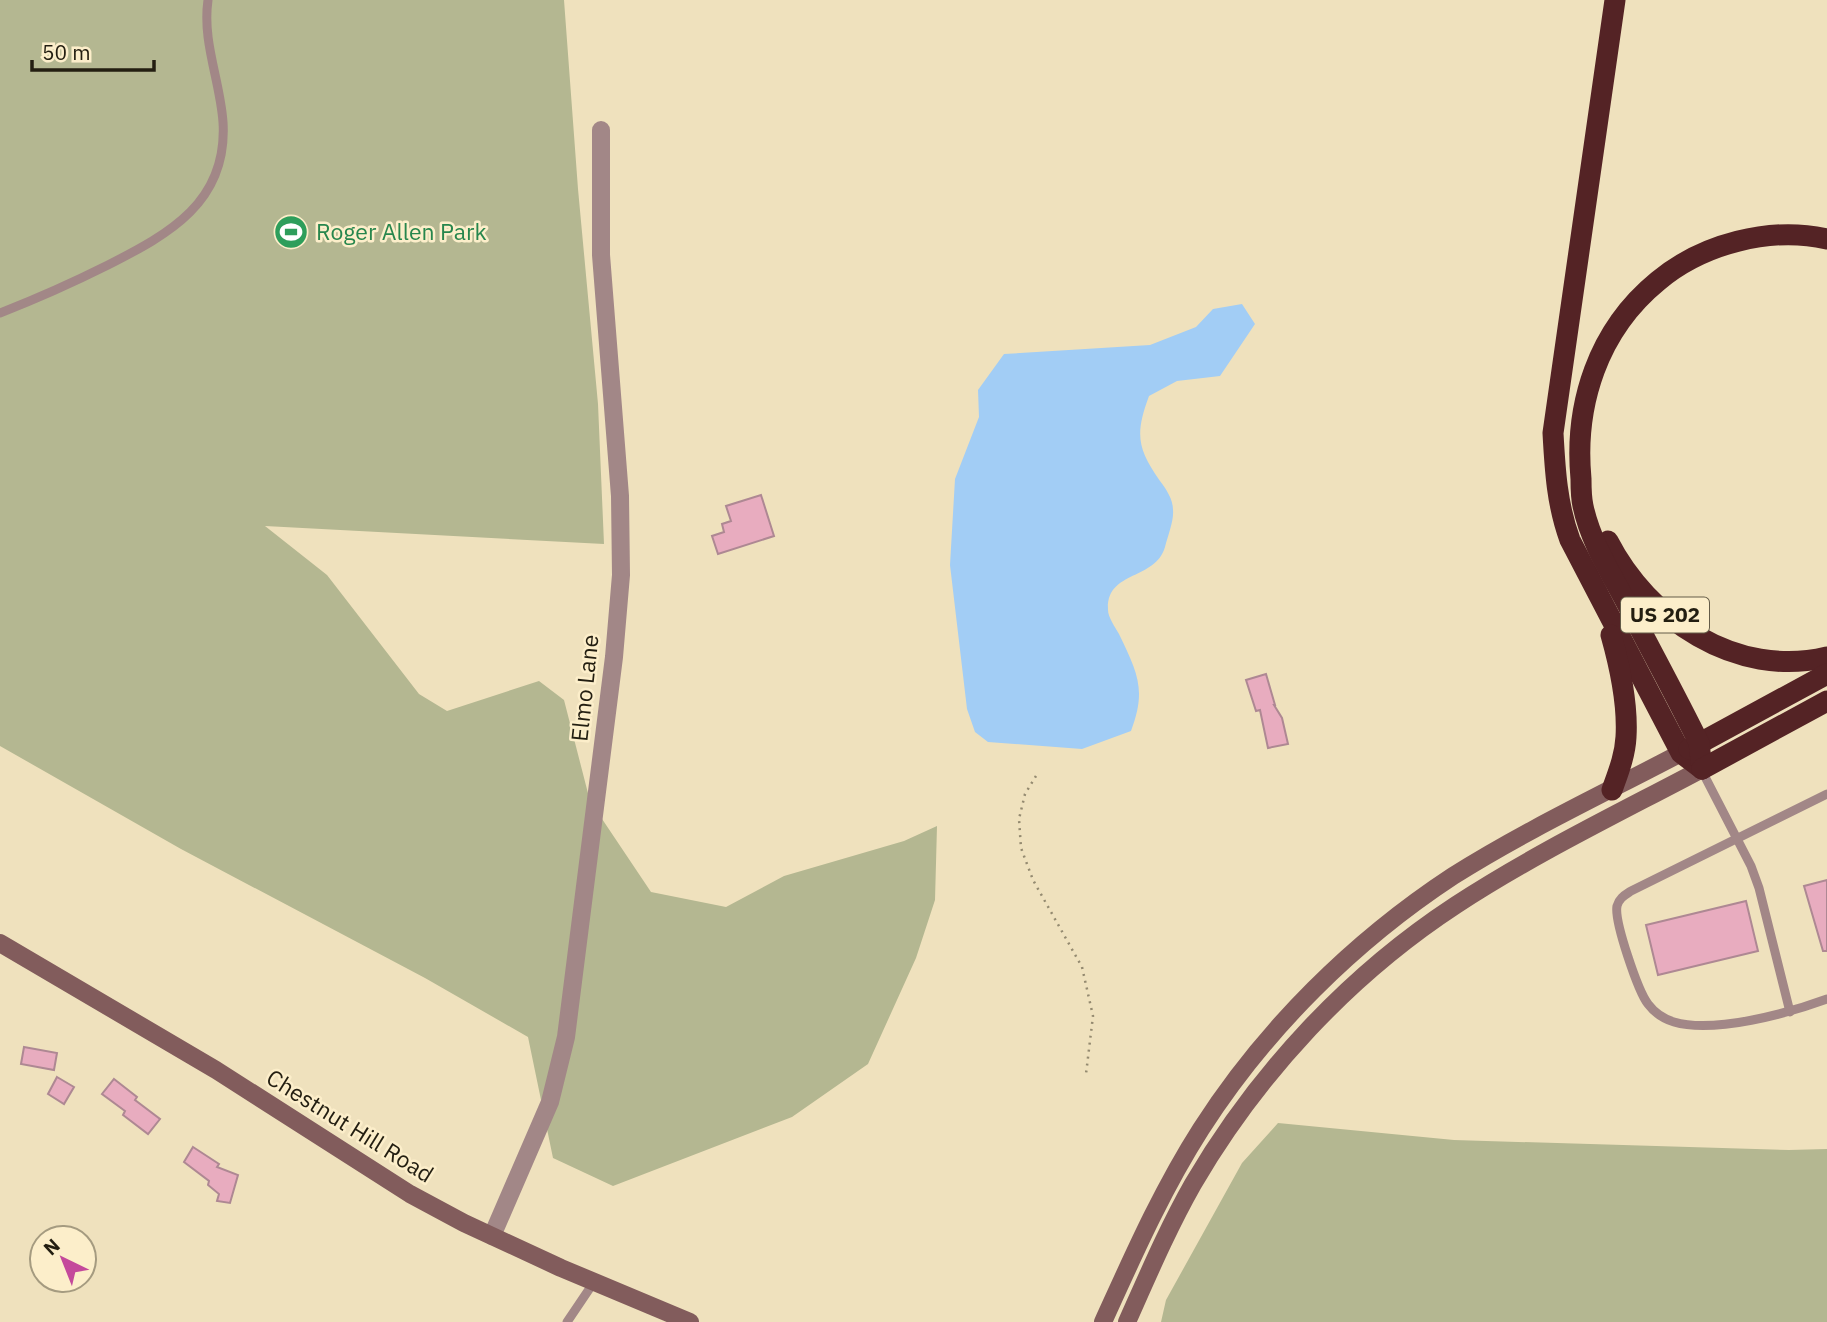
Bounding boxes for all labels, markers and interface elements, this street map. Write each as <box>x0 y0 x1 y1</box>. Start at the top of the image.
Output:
scale bar <box>32 28 154 72</box>
text: 50 m <box>42 38 91 66</box>
sports icon: Roger Allen Park <box>272 213 310 251</box>
place label: Roger Allen Park <box>316 216 487 246</box>
road number: US 202 <box>1621 598 1709 632</box>
street label: Elmo Lane <box>563 633 605 743</box>
street label: Chestnut Hill Road <box>261 1062 440 1189</box>
north arrow <box>28 1224 98 1294</box>
text: N <box>38 1233 65 1260</box>

